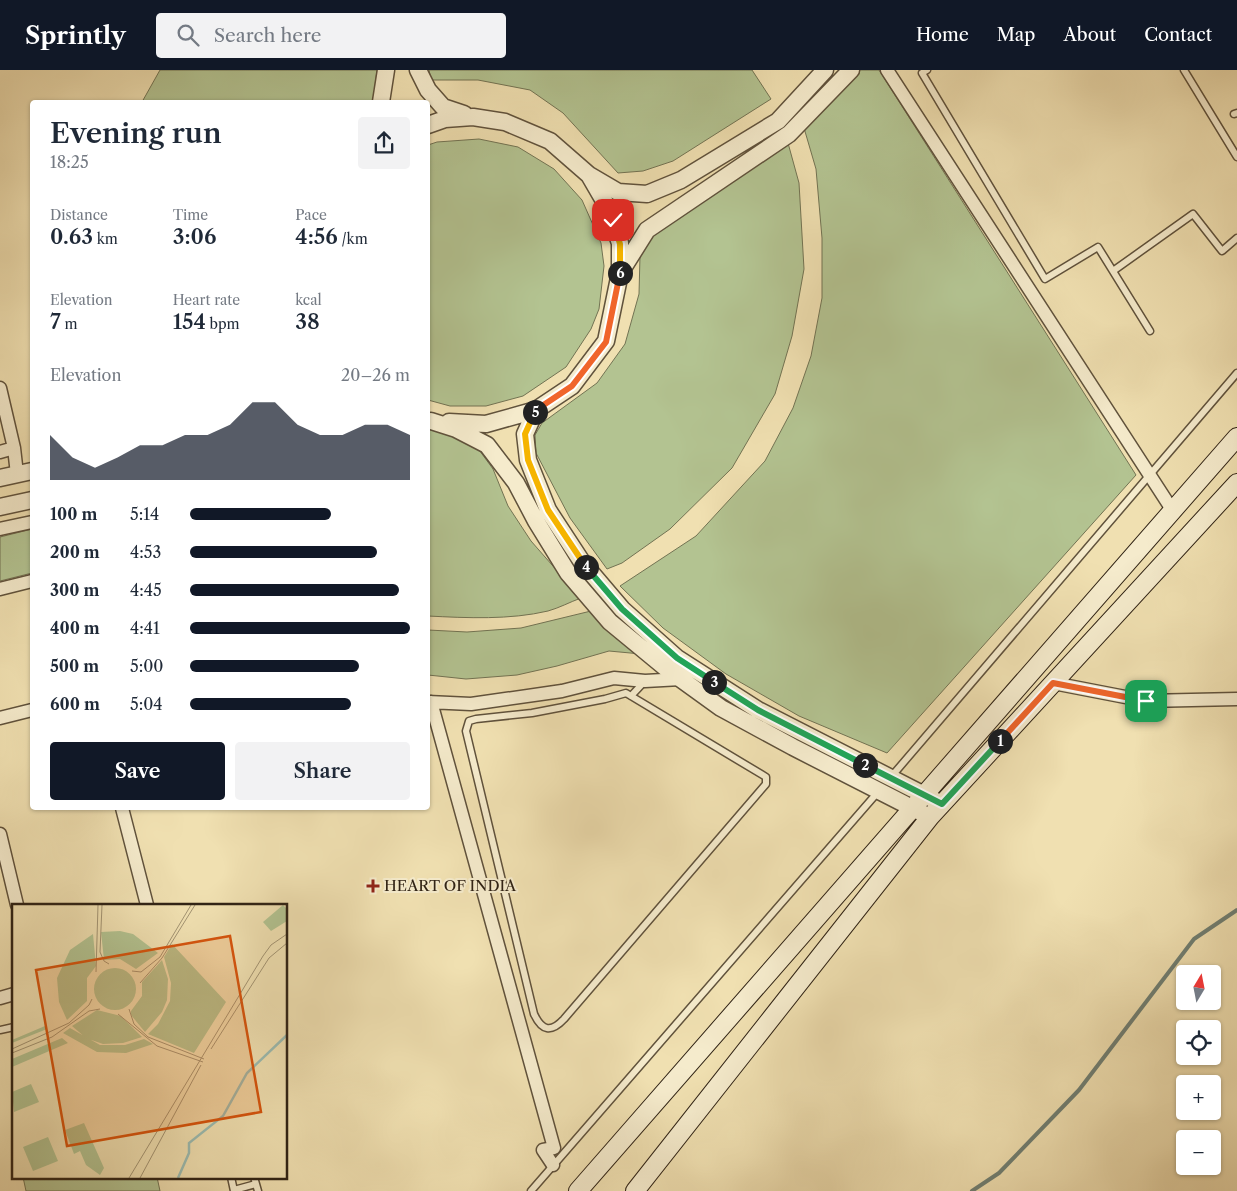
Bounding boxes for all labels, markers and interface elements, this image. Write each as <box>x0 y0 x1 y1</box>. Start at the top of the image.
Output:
search box <box>156 13 506 58</box>
text: Sprintly <box>25 21 126 50</box>
icon: search <box>174 21 202 49</box>
text: Search here <box>214 24 321 47</box>
text: Home <box>916 24 969 46</box>
text: Map <box>997 24 1035 46</box>
text: About <box>1063 24 1116 46</box>
text: Contact <box>1144 24 1212 46</box>
text: Evening run <box>50 116 222 150</box>
button: share <box>358 117 410 169</box>
text: 18:25 <box>50 152 89 172</box>
pin <box>592 199 634 241</box>
text: Distance <box>50 206 108 224</box>
text: Time <box>173 206 208 224</box>
text: Pace <box>295 206 327 224</box>
icon: check <box>599 206 627 234</box>
text: 0.63 <box>50 224 93 249</box>
text: 3:06 <box>173 224 216 249</box>
text: 4:56 <box>295 224 338 249</box>
text: km <box>93 230 118 248</box>
text: /km <box>338 230 368 248</box>
pin: 6 <box>608 260 632 286</box>
text: 6 <box>616 264 625 282</box>
text: Elevation <box>50 291 113 309</box>
text: Heart rate <box>173 291 240 309</box>
text: kcal <box>295 291 322 309</box>
text: 7 <box>50 309 61 334</box>
text: 154 <box>173 309 206 334</box>
text: 38 <box>295 309 320 334</box>
text: m <box>61 315 78 333</box>
text: bpm <box>206 315 240 333</box>
text: Elevation <box>50 365 121 385</box>
text: 20–26 m <box>341 365 410 385</box>
pin: 5 <box>522 400 548 424</box>
text: 5 <box>532 403 539 421</box>
text: 100 m <box>50 504 97 524</box>
text: 5:14 <box>130 504 159 524</box>
text: 200 m <box>50 542 100 562</box>
text: 4:53 <box>130 542 161 562</box>
pin: 4 <box>574 554 598 580</box>
text: 4 <box>582 558 591 576</box>
text: 300 m <box>50 580 99 600</box>
text: 4:45 <box>130 580 162 600</box>
text: 400 m <box>50 618 100 638</box>
text: 4:41 <box>130 618 160 638</box>
text: 500 m <box>50 656 99 676</box>
text: 5:00 <box>130 656 163 676</box>
pin: 3 <box>702 670 726 694</box>
text: 3 <box>711 673 718 691</box>
pin <box>1125 680 1167 722</box>
icon: arrive <box>1132 687 1160 715</box>
text: 600 m <box>50 694 100 714</box>
text: 5:04 <box>130 694 163 714</box>
pin: 1 <box>988 728 1012 754</box>
text: 1 <box>997 732 1004 750</box>
button: Save <box>50 742 225 800</box>
button: Share <box>235 742 410 800</box>
pin: 2 <box>852 752 878 778</box>
text: 2 <box>861 756 870 774</box>
place label: HEART OF INDIA <box>384 876 517 895</box>
marker: HEART OF INDIA <box>366 879 380 893</box>
inset map <box>12 904 288 1178</box>
north arrow <box>1176 965 1221 1010</box>
map controls <box>1176 965 1221 1175</box>
button: locate <box>1176 1020 1221 1065</box>
button: + <box>1176 1075 1221 1120</box>
button: − <box>1176 1130 1221 1175</box>

